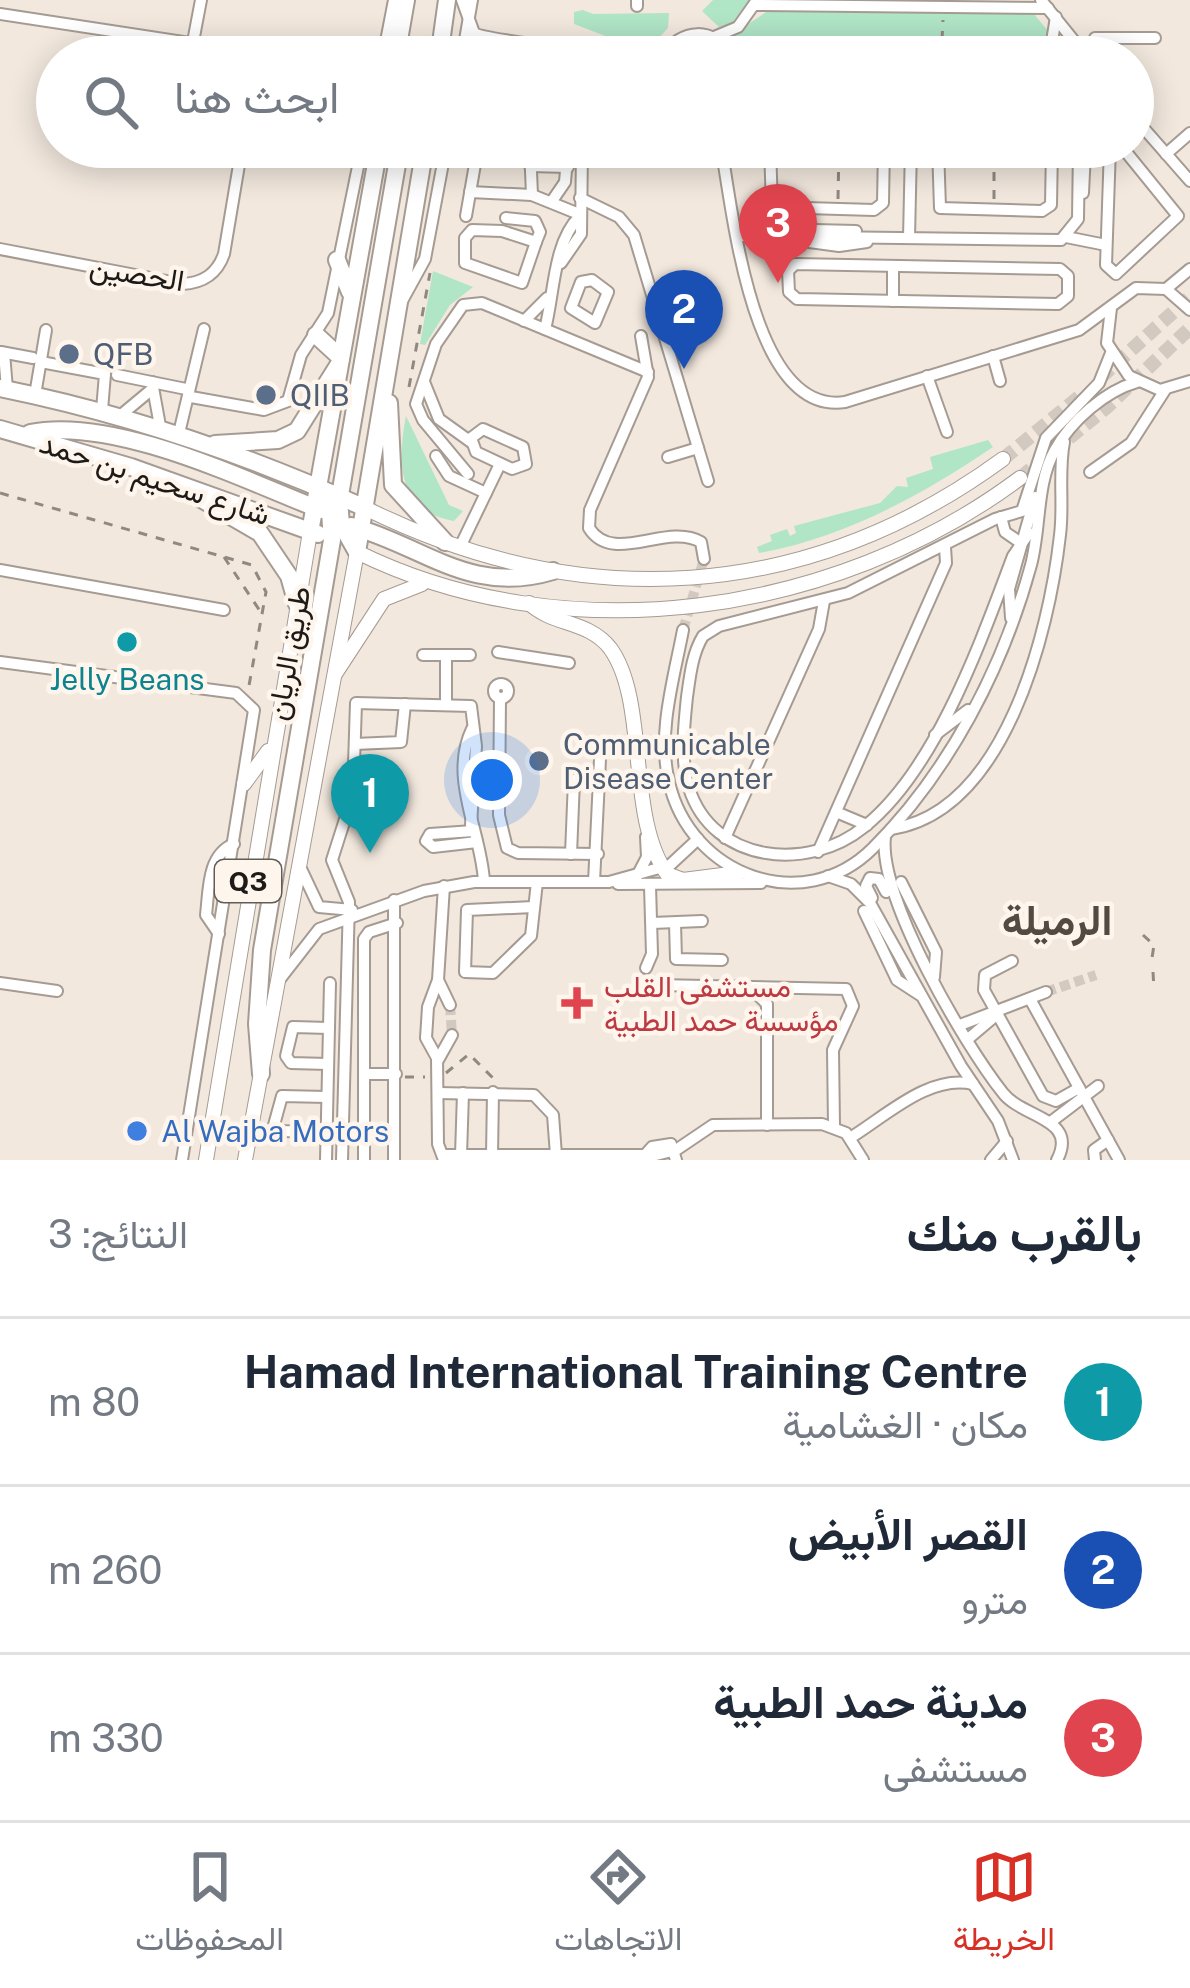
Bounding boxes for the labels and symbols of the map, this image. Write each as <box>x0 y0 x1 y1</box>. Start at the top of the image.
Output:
pin: 3 <box>739 184 817 283</box>
street label: الحصين <box>87 248 187 299</box>
pin: 2 <box>645 270 723 369</box>
place label: QFB <box>93 336 153 372</box>
marker: QFB <box>56 341 82 367</box>
place label: QIIB <box>290 377 350 413</box>
marker: QIIB <box>253 382 279 408</box>
street label: شارع سحيم بن حمد <box>34 424 275 535</box>
street label: طريق الريان <box>259 583 318 723</box>
marker: Jelly Beans <box>114 629 140 655</box>
place label: Jelly Beans <box>50 661 204 697</box>
place label: Communicable Disease Center <box>563 726 773 796</box>
marker: Communicable Disease Center <box>526 748 552 774</box>
your location <box>462 750 522 810</box>
pin: 1 <box>331 754 409 853</box>
road number: Q3 <box>215 860 281 902</box>
district label: الرميلة <box>1002 895 1112 947</box>
place label: مستشفى القلب مؤسسة حمد الطبية <box>604 968 838 1039</box>
marker: مستشفى القلب مؤسسة حمد الطبية <box>561 987 593 1019</box>
place label: Al Wajba Motors <box>161 1113 389 1149</box>
marker: Al Wajba Motors <box>124 1118 150 1144</box>

